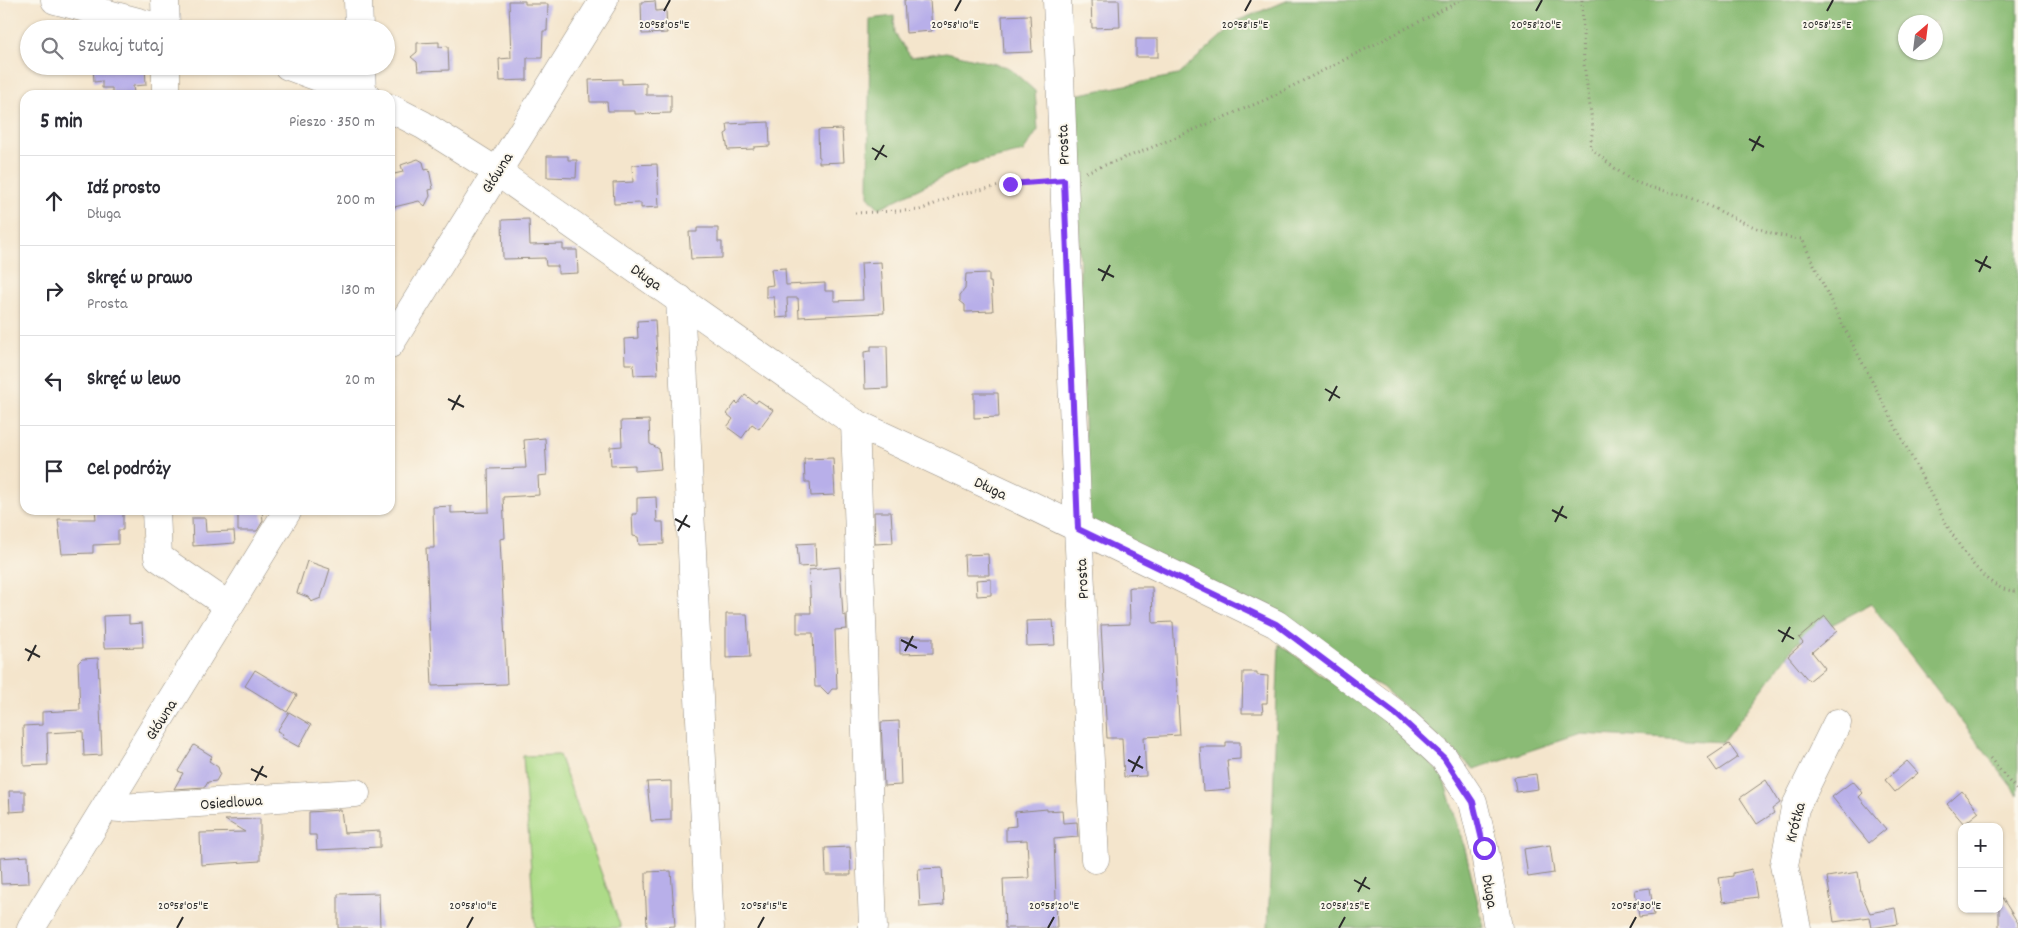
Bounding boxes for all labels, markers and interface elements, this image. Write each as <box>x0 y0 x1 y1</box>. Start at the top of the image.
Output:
north arrow <box>1898 15 1943 60</box>
text: 20°58'05"E <box>639 17 690 34</box>
text: 20°58'10"E <box>931 17 979 34</box>
text: 20°58'15"E <box>1222 17 1269 34</box>
text: 20°58'20"E <box>1511 17 1561 34</box>
text: 20°58'25"E <box>1803 17 1852 34</box>
search box <box>20 20 395 75</box>
icon: search <box>38 34 66 62</box>
text: Szukaj tutaj <box>78 34 164 61</box>
text: 5 min <box>40 108 83 138</box>
text: Pieszo · 350 m <box>289 111 375 134</box>
street label: Prosta <box>1052 124 1077 166</box>
street label: Główna <box>477 148 520 198</box>
route end <box>999 173 1022 196</box>
text: Idź prosto <box>87 176 160 203</box>
icon: ahead <box>40 187 68 215</box>
text: 200 m <box>336 189 375 212</box>
text: Długa <box>87 203 121 226</box>
street label: Długa <box>625 259 666 297</box>
text: Skręć w prawo <box>87 266 193 293</box>
icon: right <box>40 277 68 305</box>
text: 130 m <box>341 279 375 302</box>
text: Prosta <box>87 293 127 316</box>
icon: left <box>40 367 68 395</box>
text: Skręć w lewo <box>87 367 181 394</box>
text: 20 m <box>345 369 375 392</box>
icon: arrive <box>40 457 68 485</box>
text: Cel podróży <box>87 457 170 484</box>
street label: Długa <box>970 472 1011 507</box>
street label: Prosta <box>1071 558 1096 600</box>
street label: Główna <box>141 695 184 745</box>
street label: Osiedlowa <box>199 790 263 817</box>
street label: Krótka <box>1780 800 1813 845</box>
map controls <box>1958 823 2003 913</box>
button: + <box>1958 823 2003 868</box>
route start <box>1473 837 1496 860</box>
button: − <box>1958 868 2003 913</box>
street label: Długa <box>1474 873 1503 911</box>
text: 20°58'05"E <box>158 898 209 915</box>
text: 20°58'10"E <box>449 898 497 915</box>
text: 20°58'15"E <box>741 898 788 915</box>
text: 20°58'20"E <box>1029 898 1079 915</box>
text: 20°58'25"E <box>1321 898 1370 915</box>
text: 20°58'30"E <box>1611 898 1662 915</box>

